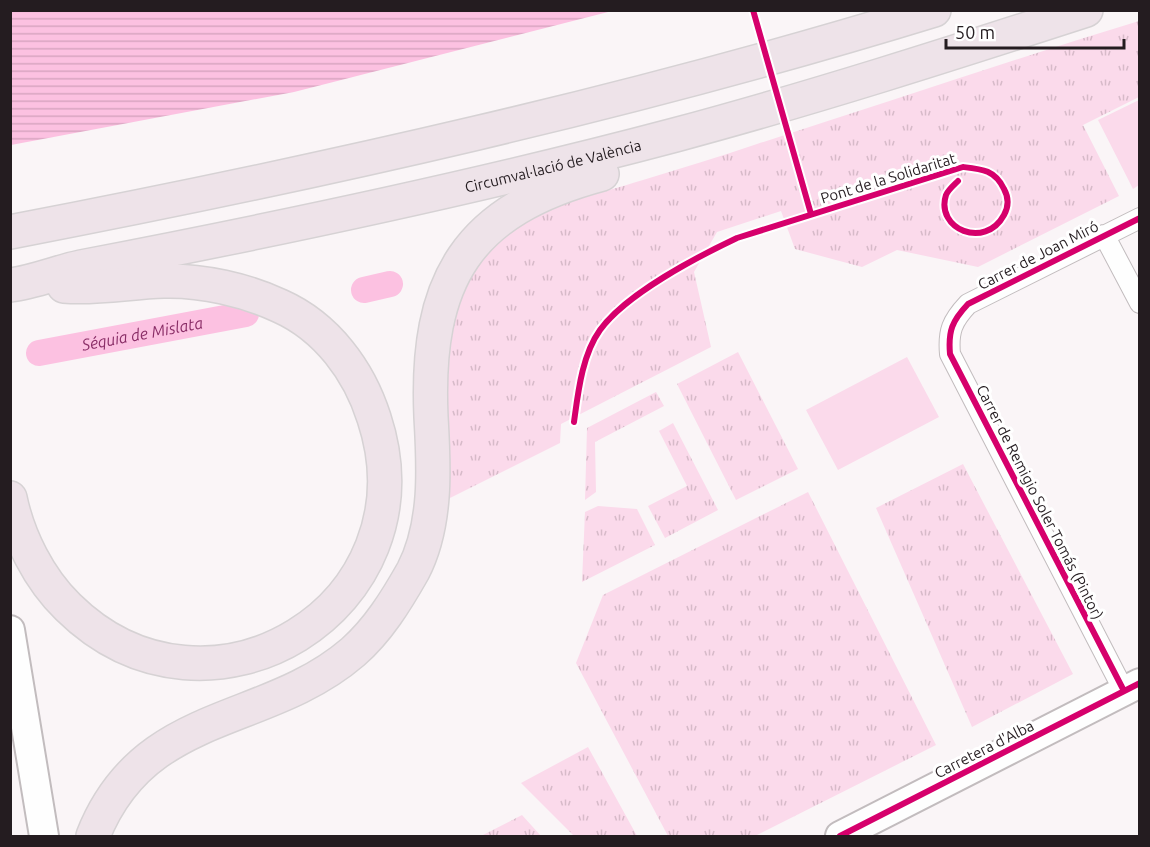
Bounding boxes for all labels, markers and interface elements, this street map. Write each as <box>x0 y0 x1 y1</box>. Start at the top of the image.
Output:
scale bar <box>946 12 1124 50</box>
text: 50 m <box>955 22 995 42</box>
street label: Circumval·lació de València <box>463 136 643 195</box>
street label: Pont de la Solidaritat <box>818 149 958 207</box>
street label: Carrer de Joan Miró <box>975 217 1101 293</box>
water label: Séquia de Mislata <box>79 313 205 354</box>
street label: Carrer de Remigio Soler Tomás (Pintor) <box>973 382 1107 622</box>
street label: Carretera d'Alba <box>932 717 1036 781</box>

